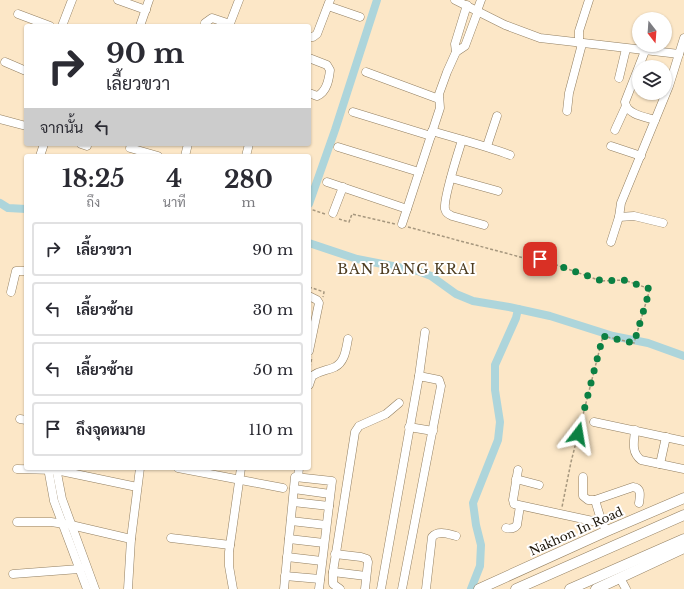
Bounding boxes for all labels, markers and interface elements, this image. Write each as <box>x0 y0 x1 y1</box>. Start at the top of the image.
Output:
north arrow <box>632 12 672 52</box>
map controls <box>632 12 672 100</box>
text: 90 m <box>106 36 184 71</box>
icon: right <box>40 40 92 92</box>
button: layers <box>632 60 672 100</box>
text: เลี้ยวขวา <box>106 73 170 95</box>
icon: left <box>91 116 113 138</box>
text: จากนั้น <box>40 118 83 137</box>
text: 18:25 <box>62 164 125 193</box>
text: 4 <box>166 164 182 193</box>
text: 280 <box>224 165 273 194</box>
text: ถึง <box>87 194 100 211</box>
text: นาที <box>163 194 186 211</box>
text: m <box>241 194 255 211</box>
icon: right <box>42 238 64 260</box>
text: เลี้ยวขวา <box>76 240 132 259</box>
text: 90 m <box>252 240 293 259</box>
pin <box>523 242 557 276</box>
icon: arrive <box>529 248 551 270</box>
district label: BAN BANG KRAI <box>337 260 477 278</box>
icon: left <box>42 298 64 320</box>
text: เลี้ยวซ้าย <box>76 300 133 319</box>
text: 30 m <box>253 300 293 319</box>
icon: left <box>42 358 64 380</box>
text: เลี้ยวซ้าย <box>76 360 133 379</box>
text: 50 m <box>253 360 293 379</box>
position arrow <box>557 413 599 455</box>
icon: arrive <box>42 418 64 440</box>
text: ถึงจุดหมาย <box>76 420 146 439</box>
text: 110 m <box>249 420 293 439</box>
street label: Nakhon In Road <box>527 504 625 558</box>

